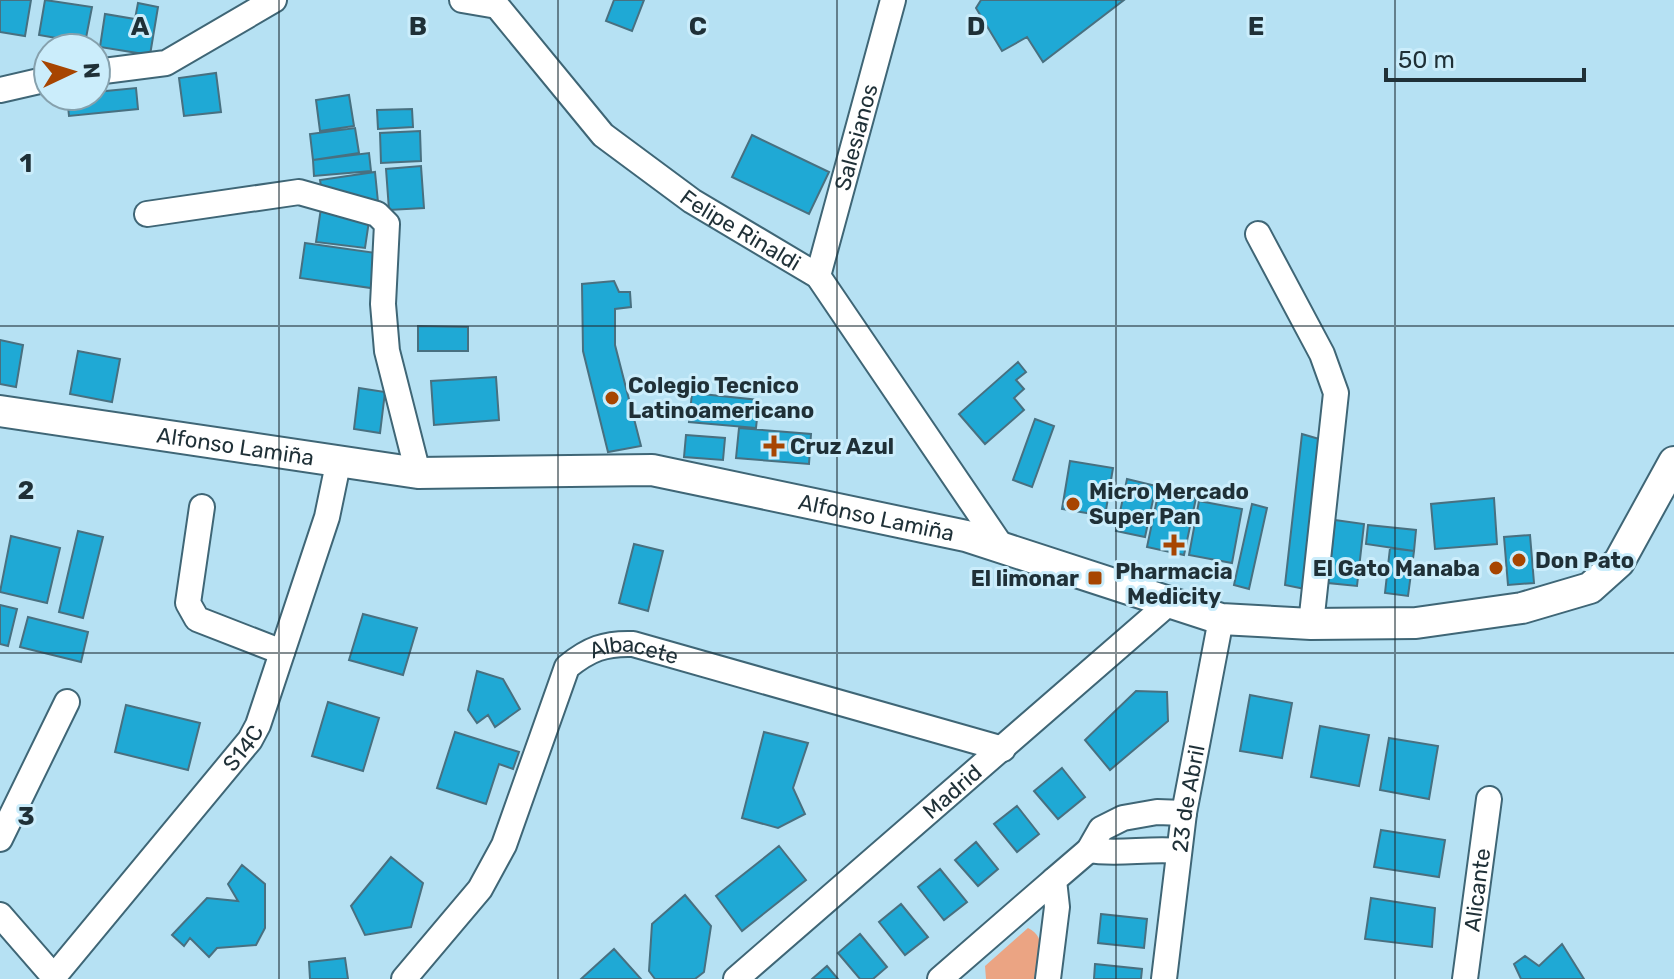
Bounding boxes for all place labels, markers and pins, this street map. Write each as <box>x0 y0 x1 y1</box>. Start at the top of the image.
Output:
place label: Colegio Tecnico Latinoamericano <box>628 372 814 424</box>
marker: Colegio Tecnico Latinoamericano <box>603 389 621 407</box>
place label: Cruz Azul <box>790 433 894 460</box>
marker: Cruz Azul <box>765 437 783 455</box>
place label: Micro Mercado Super Pan <box>1089 478 1249 530</box>
marker: Micro Mercado Super Pan <box>1064 495 1082 513</box>
marker: Pharmacia Medicity <box>1165 536 1183 554</box>
place label: Don Pato <box>1535 547 1634 574</box>
marker: Don Pato <box>1510 551 1528 569</box>
place label: El Gato Manaba <box>1313 555 1480 582</box>
place label: Pharmacia Medicity <box>1115 558 1233 610</box>
marker: El Gato Manaba <box>1487 559 1505 577</box>
place label: El limonar <box>971 565 1079 592</box>
marker: El limonar <box>1086 569 1104 587</box>

